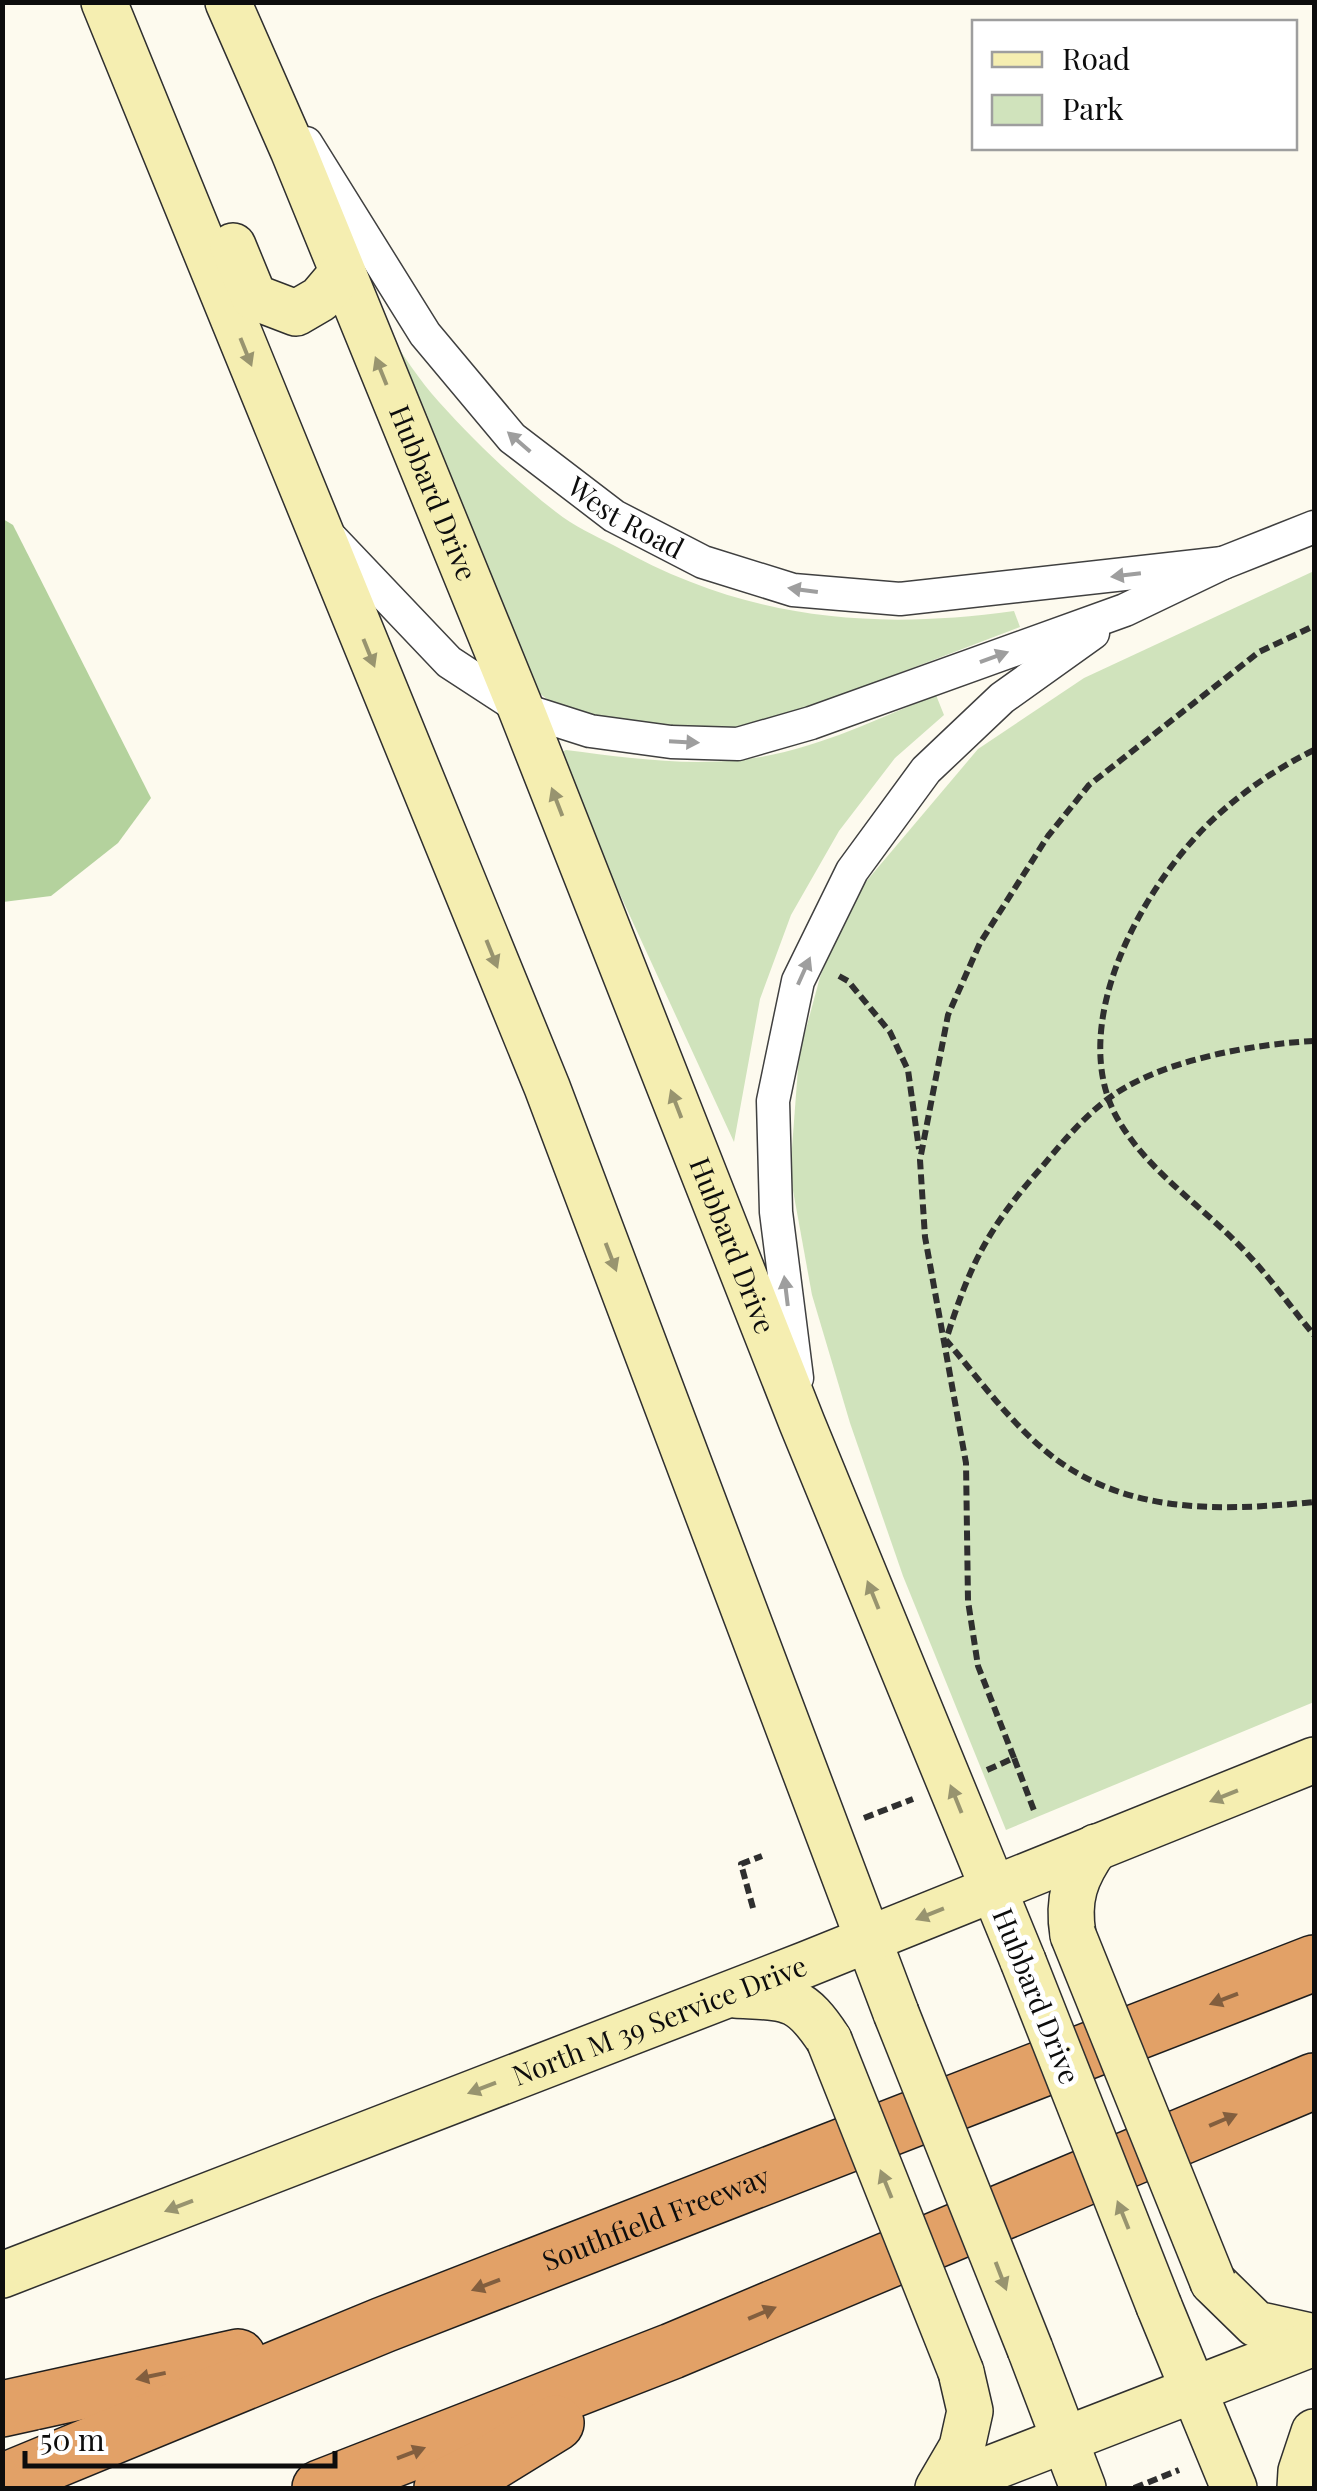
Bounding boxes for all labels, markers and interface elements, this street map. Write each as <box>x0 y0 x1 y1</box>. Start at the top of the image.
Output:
legend <box>972 20 1297 150</box>
text: Road <box>1062 38 1130 78</box>
text: Park <box>1062 88 1124 128</box>
one-way arrow <box>239 338 255 368</box>
one-way arrow <box>373 356 389 386</box>
street label: Hubbard Drive <box>382 399 487 586</box>
one-way arrow <box>506 431 531 453</box>
street label: West Road <box>560 467 691 566</box>
one-way arrow <box>1110 567 1141 583</box>
one-way arrow <box>787 581 818 597</box>
one-way arrow <box>361 638 377 668</box>
one-way arrow <box>980 649 1010 664</box>
one-way arrow <box>668 734 700 750</box>
one-way arrow <box>549 786 565 816</box>
one-way arrow <box>485 939 501 969</box>
one-way arrow <box>796 956 812 986</box>
one-way arrow <box>668 1089 684 1119</box>
street label: Hubbard Drive <box>682 1152 785 1339</box>
one-way arrow <box>603 1242 619 1272</box>
one-way arrow <box>778 1275 794 1306</box>
one-way arrow <box>864 1579 880 1609</box>
one-way arrow <box>948 1783 964 1813</box>
one-way arrow <box>1209 1789 1239 1805</box>
street label: Hubbard Drive <box>985 1902 1089 2089</box>
one-way arrow <box>915 1907 945 1923</box>
street label: North M 39 Service Drive <box>507 1946 812 2093</box>
one-way arrow <box>1208 1991 1238 2007</box>
one-way arrow <box>467 2081 497 2097</box>
one-way arrow <box>1208 2111 1238 2127</box>
street label: Southfield Freeway <box>536 2157 775 2278</box>
one-way arrow <box>878 2168 894 2198</box>
one-way arrow <box>164 2199 194 2215</box>
one-way arrow <box>1115 2200 1131 2230</box>
one-way arrow <box>994 2262 1010 2292</box>
one-way arrow <box>471 2278 501 2293</box>
one-way arrow <box>747 2305 777 2321</box>
one-way arrow <box>135 2369 166 2384</box>
scale bar <box>25 2406 335 2468</box>
text: 50 m <box>40 2419 105 2459</box>
one-way arrow <box>396 2444 426 2460</box>

